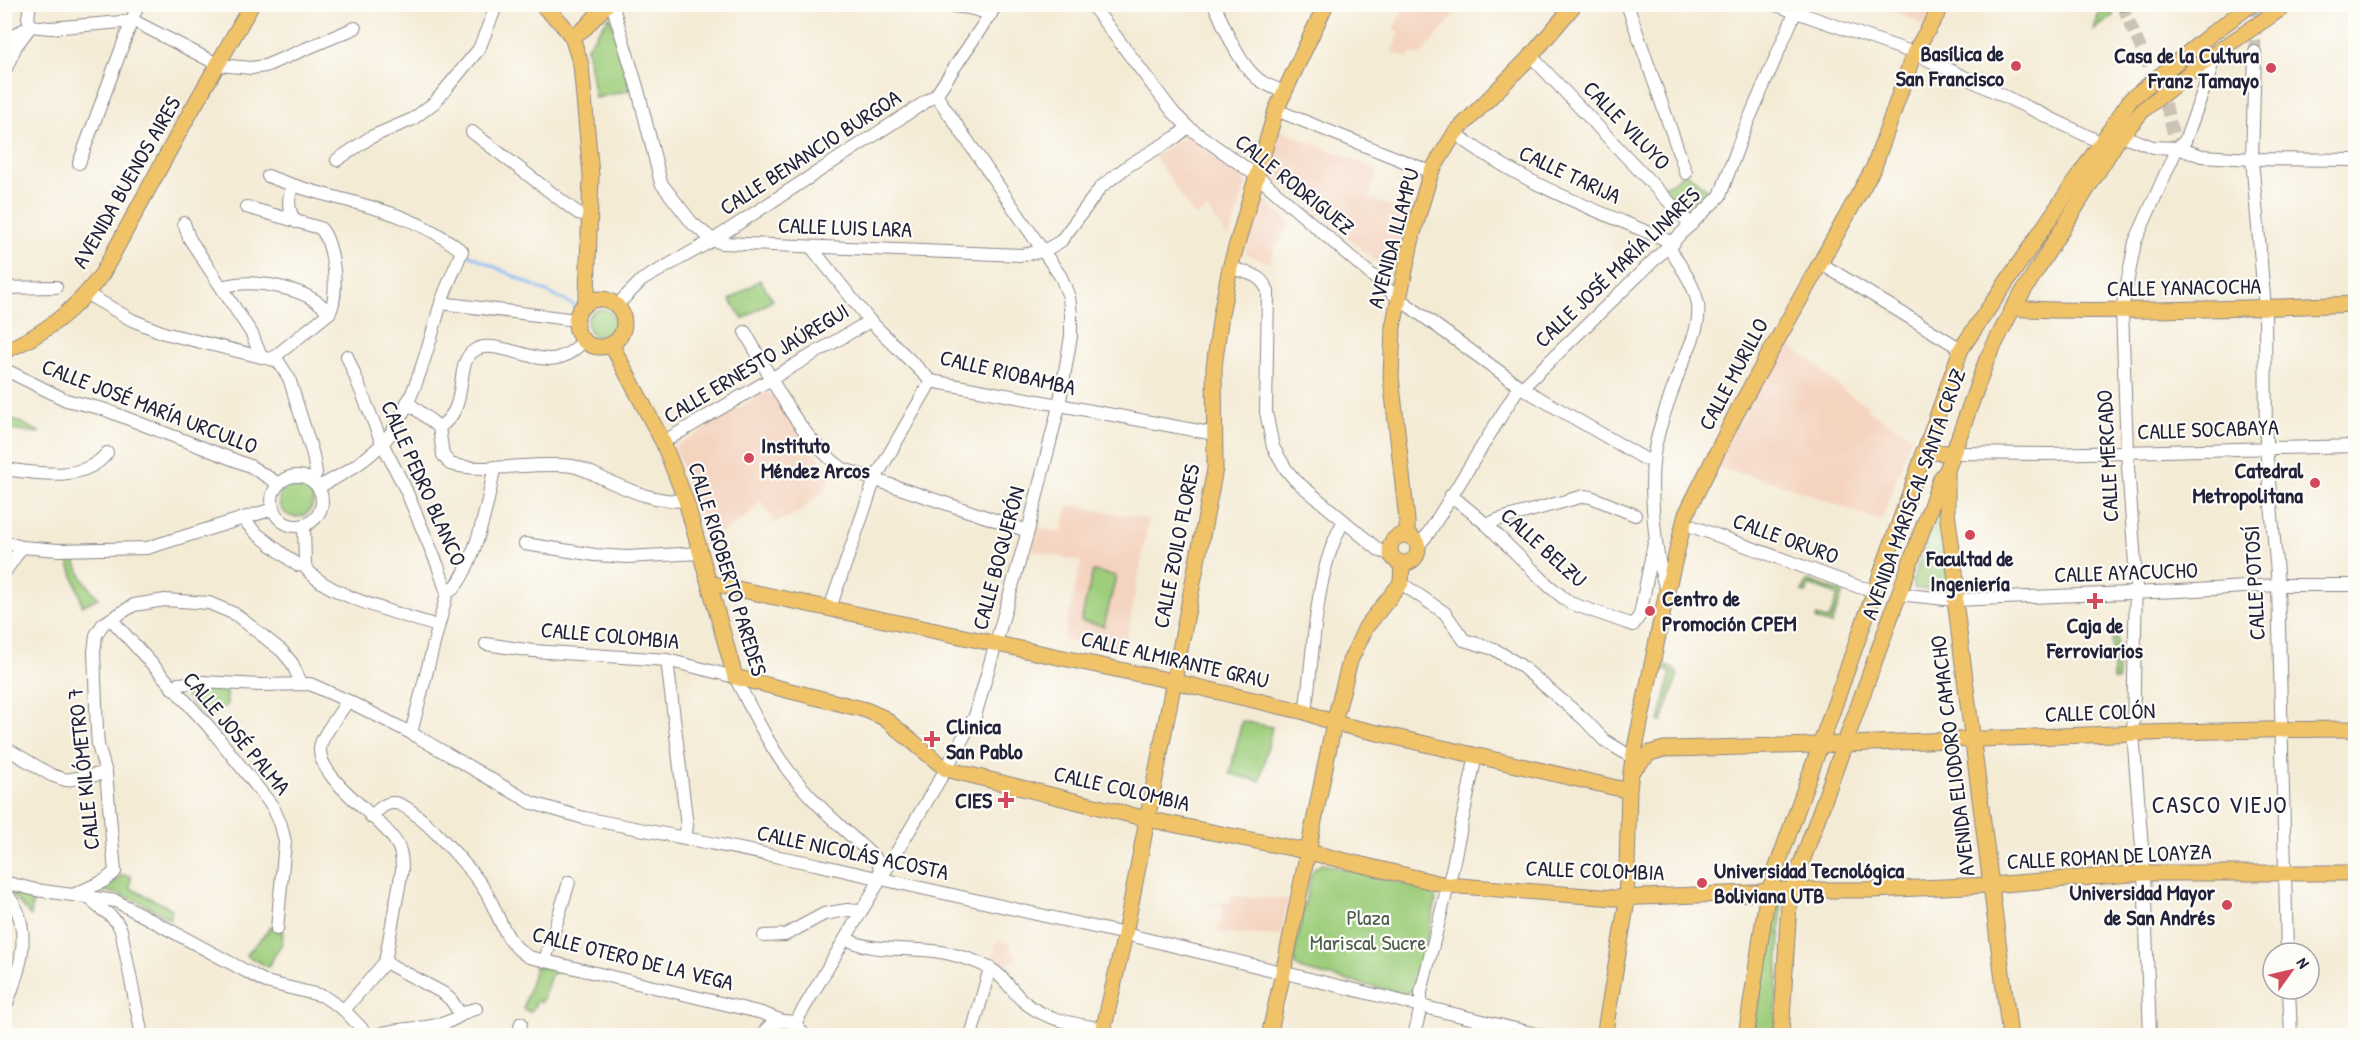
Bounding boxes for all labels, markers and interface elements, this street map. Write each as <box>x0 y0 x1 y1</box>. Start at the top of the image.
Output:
place label: Basílica de San Francisco <box>1896 38 2004 93</box>
place label: Casa de la Cultura Franz Tamayo <box>2114 40 2259 96</box>
marker: Basílica de San Francisco <box>2009 59 2023 73</box>
marker: Casa de la Cultura Franz Tamayo <box>2264 61 2278 75</box>
street label: CALLE VILUYO <box>1577 74 1677 176</box>
street label: CALLE BENANCIO BURGOA <box>714 82 907 222</box>
street label: AVENIDA BUENOS AIRES <box>65 91 187 273</box>
street label: CALLE RODRIGUEZ <box>1229 127 1361 241</box>
street label: CALLE TARIJA <box>1514 137 1626 211</box>
street label: AVENIDA ILLAMPU <box>1360 165 1426 311</box>
street label: CALLE JOSÉ MARÍA LINARES <box>1528 180 1706 354</box>
street label: CALLE LUIS LARA <box>777 210 913 244</box>
street label: CALLE YANACOCHA <box>2107 271 2262 303</box>
street label: CALLE ERNESTO JAÚREGUI <box>658 296 854 430</box>
street label: CALLE MURILLO <box>1691 313 1775 435</box>
street label: CALLE RIOBAMBA <box>937 342 1079 402</box>
street label: CALLE JOSÉ MARÍA URCULLO <box>38 351 262 461</box>
street label: AVENIDA MARISCAL SANTA CRUZ <box>1854 364 1972 624</box>
street label: CALLE MERCADO <box>2089 389 2125 523</box>
street label: CALLE PEDRO BLANCO <box>374 396 474 570</box>
street label: CALLE SOCABAYA <box>2137 412 2279 446</box>
place label: Instituto Méndez Arcos <box>761 430 870 485</box>
marker: Instituto Méndez Arcos <box>742 451 756 465</box>
place label: Catedral Metropolitana <box>2192 455 2304 511</box>
street label: CALLE RIGOBERTO PAREDES <box>681 459 775 679</box>
street label: CALLE ZOILO FLORES <box>1145 461 1207 631</box>
marker: Catedral Metropolitana <box>2308 476 2322 490</box>
street label: CALLE BOQUERÓN <box>964 483 1032 633</box>
street label: CALLE BELZU <box>1494 500 1594 594</box>
street label: CALLE ORURO <box>1729 505 1843 571</box>
street label: CALLE POTOSÍ <box>2236 525 2272 641</box>
marker: Facultad de Ingeniería <box>1963 528 1977 542</box>
place label: Facultad de Ingeniería <box>1925 543 2014 599</box>
street label: CALLE AYACUCHO <box>2054 554 2198 590</box>
place label: Centro de Promoción CPEM <box>1662 583 1797 638</box>
marker: Caja de Ferroviarios <box>2086 592 2104 610</box>
marker: Centro de Promoción CPEM <box>1643 604 1657 618</box>
place label: Caja de Ferroviarios <box>2046 610 2143 665</box>
street label: CALLE COLOMBIA <box>540 614 681 656</box>
street label: CALLE ALMIRANTE GRAU <box>1078 623 1272 695</box>
street label: AVENIDA ELIODORO CAMACHO <box>1922 634 1982 878</box>
street label: CALLE JOSÉ PALMA <box>176 665 298 801</box>
street label: CALLE KILÓMETRO 7 <box>60 687 106 851</box>
street label: CALLE COLÓN <box>2044 695 2156 729</box>
place label: Clinica San Pablo <box>946 711 1023 766</box>
marker: Clinica San Pablo <box>923 730 941 748</box>
street label: CALLE COLOMBIA <box>1051 758 1193 818</box>
place label: CIES <box>955 785 993 815</box>
district label: CASCO VIEJO <box>2152 788 2288 820</box>
marker: CIES <box>997 791 1015 809</box>
street label: CALLE NICOLÁS ACOSTA <box>754 817 952 887</box>
street label: CALLE ROMAN DE LOAYZA <box>2006 836 2212 876</box>
street label: CALLE COLOMBIA <box>1525 853 1665 887</box>
place label: Universidad Tecnológica Boliviana UTB <box>1714 855 1905 910</box>
marker: Universidad Tecnológica Boliviana UTB <box>1695 876 1709 890</box>
place label: Universidad Mayor de San Andrés <box>2069 877 2216 932</box>
marker: Universidad Mayor de San Andrés <box>2220 898 2234 912</box>
park label: Plaza Mariscal Sucre <box>1310 902 1426 957</box>
street label: CALLE OTERO DE LA VEGA <box>529 919 737 998</box>
north arrow <box>2261 941 2321 1001</box>
text: N <box>2292 953 2315 973</box>

